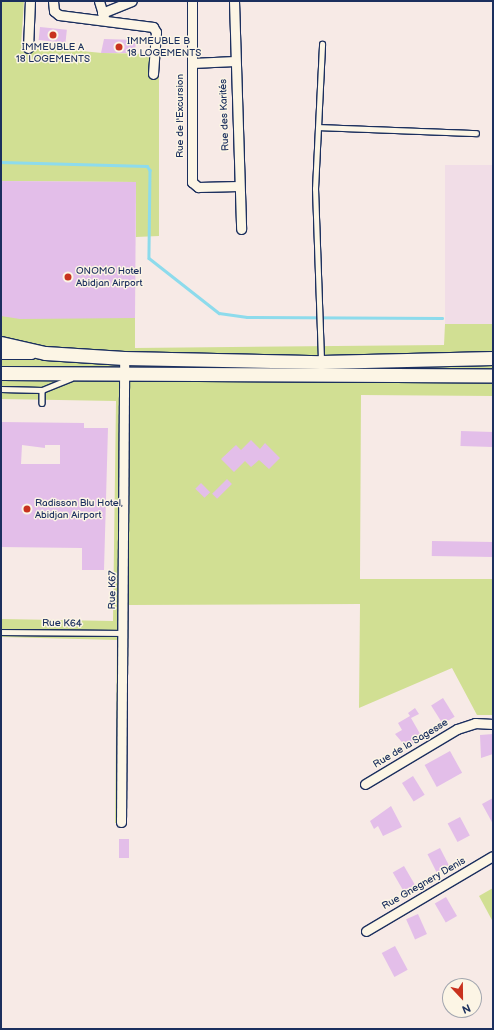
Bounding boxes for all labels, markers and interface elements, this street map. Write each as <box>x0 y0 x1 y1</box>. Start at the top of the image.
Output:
marker: IMMEUBLE A 18 LOGEMENTS <box>48 30 58 40</box>
place label: IMMEUBLE B 18 LOGEMENTS <box>127 35 201 58</box>
place label: IMMEUBLE A 18 LOGEMENTS <box>16 41 90 64</box>
marker: IMMEUBLE B 18 LOGEMENTS <box>114 42 124 52</box>
street label: Rue de l'Excursion <box>175 74 187 158</box>
street label: Rue des Karités <box>218 79 232 151</box>
place label: ONOMO Hotel Abidjan Airport <box>76 265 143 288</box>
marker: ONOMO Hotel Abidjan Airport <box>63 272 73 282</box>
place label: Radisson Blu Hotel, Abidjan Airport <box>35 497 123 520</box>
marker: Radisson Blu Hotel, Abidjan Airport <box>22 504 32 514</box>
street label: Rue K67 <box>107 571 119 609</box>
street label: Rue K64 <box>42 618 82 630</box>
street label: Rue de la Sagesse <box>371 717 451 771</box>
street label: Rue Gnegnery Denis <box>380 855 468 913</box>
north arrow <box>442 978 482 1018</box>
text: N <box>460 1001 473 1016</box>

